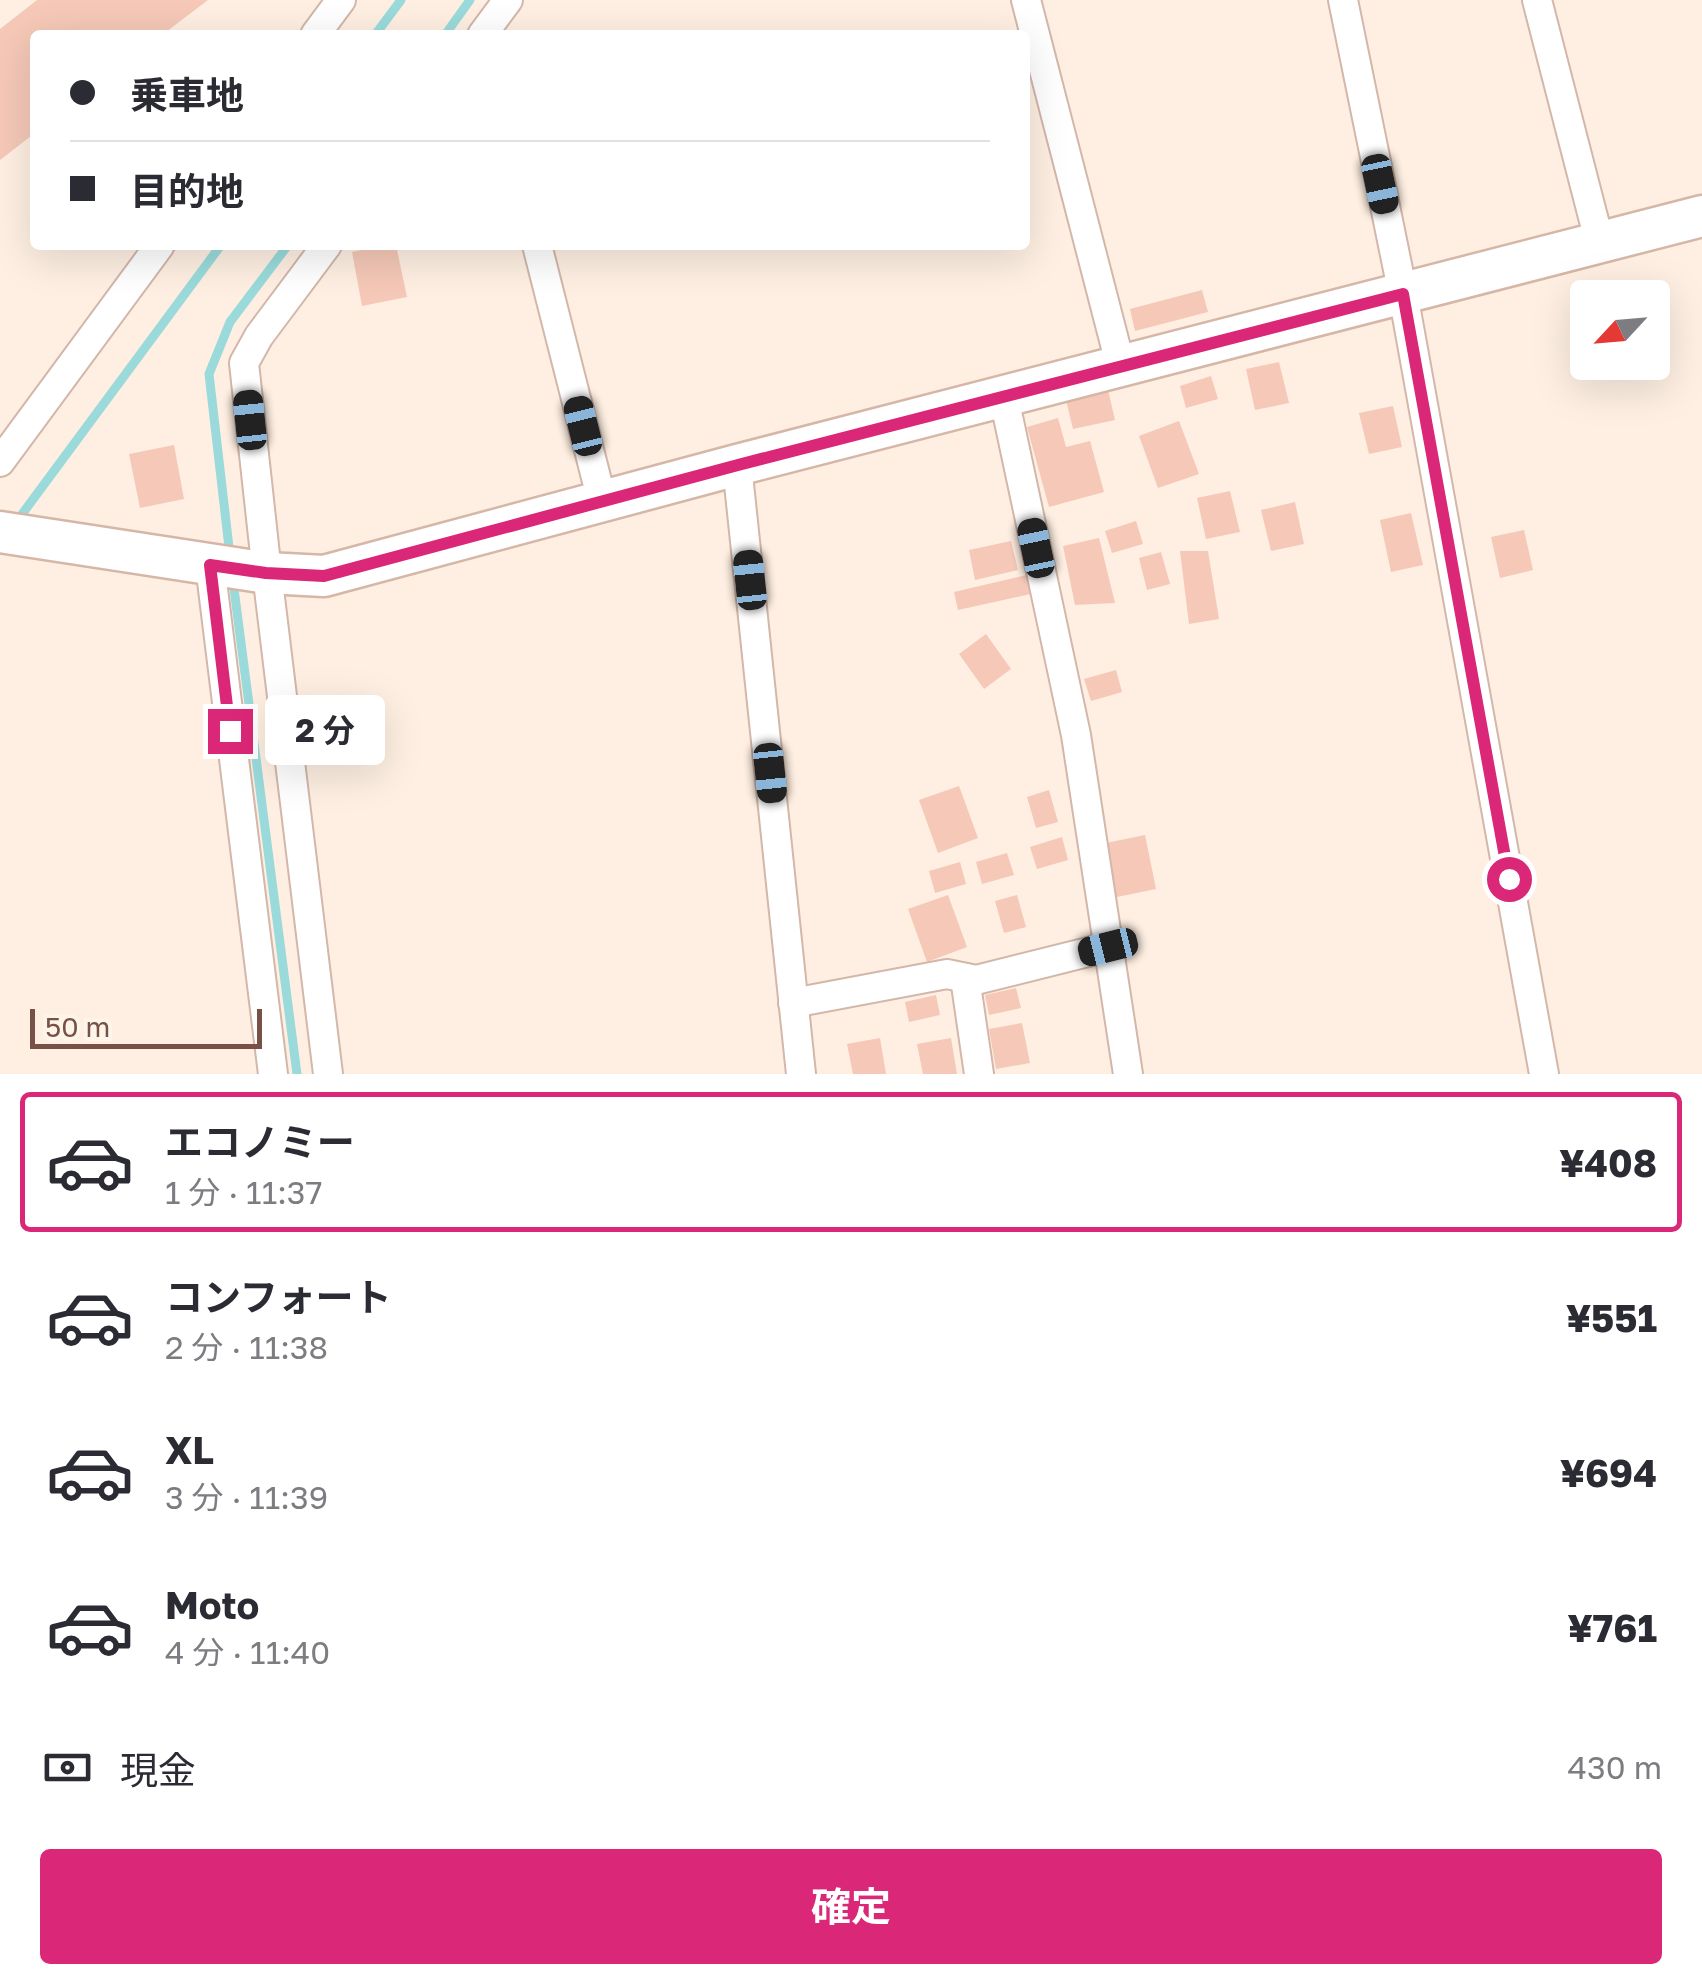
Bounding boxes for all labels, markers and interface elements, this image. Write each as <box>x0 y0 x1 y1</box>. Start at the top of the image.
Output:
text: 乗車地 <box>130 72 244 117</box>
car <box>1359 152 1401 216</box>
text: 目的地 <box>130 168 244 213</box>
north arrow <box>1570 280 1670 380</box>
map controls <box>1570 280 1670 380</box>
car <box>232 389 268 451</box>
car <box>561 393 605 459</box>
car <box>1015 516 1057 580</box>
car <box>732 549 768 611</box>
callout: 2 分 <box>265 696 385 766</box>
route end <box>208 709 253 754</box>
text: 2 分 <box>295 711 355 749</box>
car <box>752 742 788 804</box>
route start <box>1487 857 1532 902</box>
car <box>1075 925 1141 969</box>
scale bar <box>30 1004 262 1048</box>
text: 50 m <box>45 1010 110 1043</box>
icon: car <box>45 1117 135 1207</box>
text: エコノミー <box>165 1119 355 1164</box>
text: ¥408 <box>1559 1140 1657 1185</box>
text: 1 分 · 11:37 <box>165 1173 322 1211</box>
icon: car <box>45 1272 135 1362</box>
text: コンフォート <box>165 1274 392 1319</box>
text: ¥551 <box>1566 1295 1657 1340</box>
text: 2 分 · 11:38 <box>165 1328 328 1366</box>
icon: car <box>45 1427 135 1517</box>
text: XL <box>165 1427 214 1472</box>
text: ¥694 <box>1560 1450 1657 1495</box>
text: 3 分 · 11:39 <box>165 1478 328 1516</box>
icon: car <box>45 1582 135 1672</box>
text: Moto <box>165 1582 259 1627</box>
text: ¥761 <box>1568 1605 1657 1650</box>
text: 4 分 · 11:40 <box>165 1633 330 1671</box>
icon: cash <box>40 1740 95 1795</box>
text: 現金 <box>120 1747 196 1792</box>
text: 430 m <box>1568 1748 1662 1786</box>
button: 確定 <box>40 1849 1662 1964</box>

